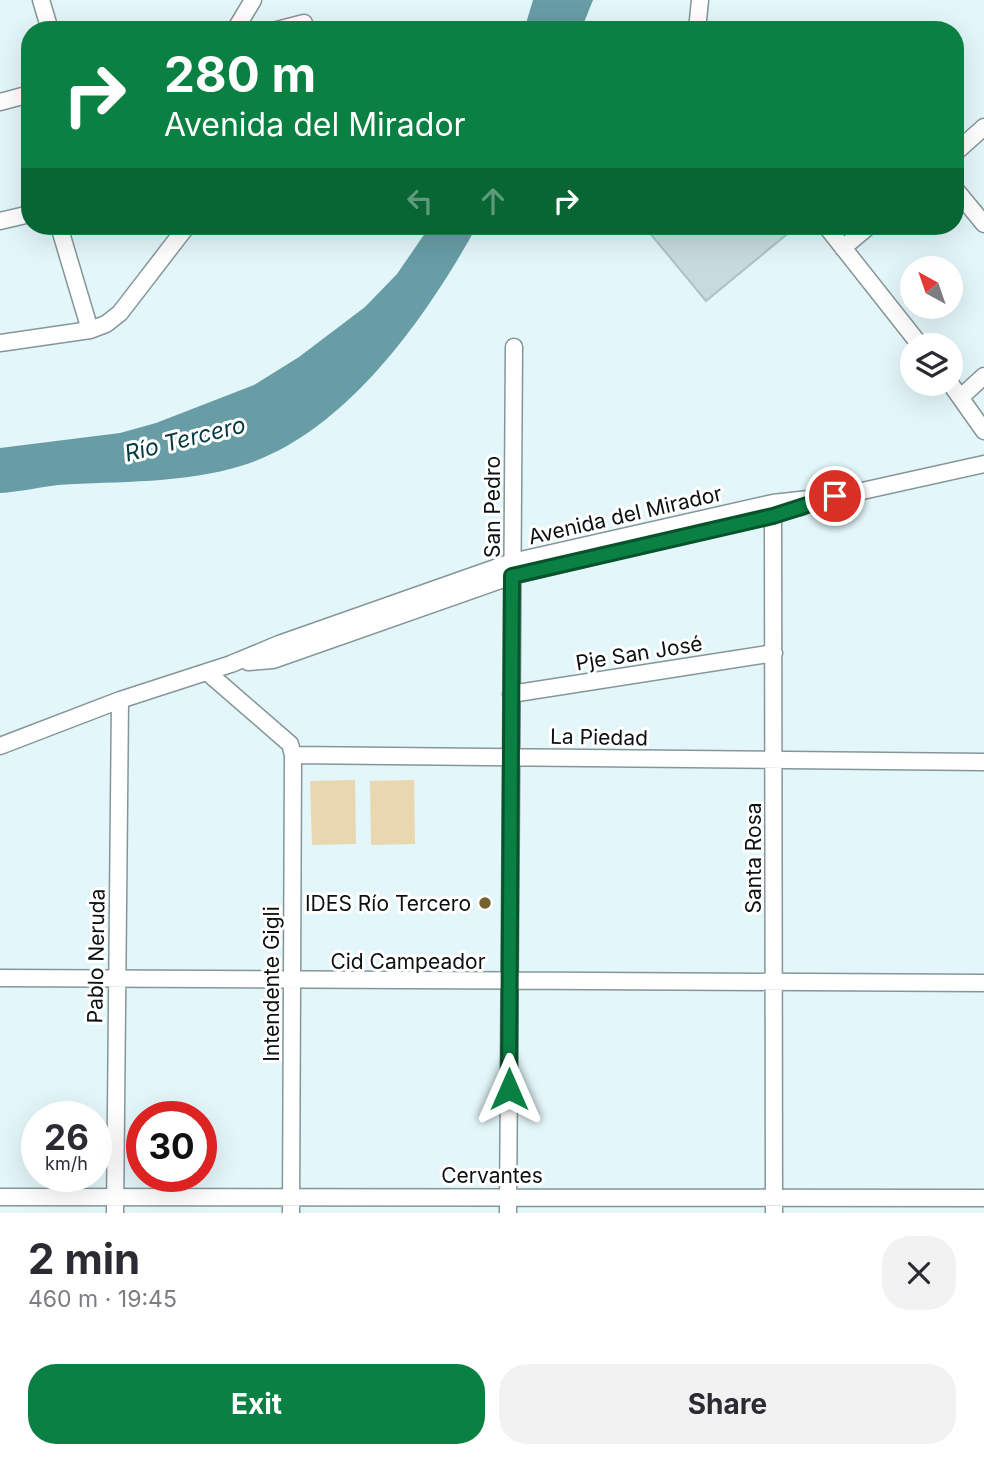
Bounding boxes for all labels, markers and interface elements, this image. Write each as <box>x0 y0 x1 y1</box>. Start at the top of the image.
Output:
text: 280 m <box>164 45 316 104</box>
icon: right <box>49 49 140 140</box>
text: Avenida del Mirador <box>164 105 466 144</box>
icon: left <box>401 182 439 220</box>
icon: ahead <box>474 182 512 220</box>
icon: right <box>547 182 585 220</box>
north arrow <box>900 256 962 318</box>
map controls <box>900 256 963 396</box>
button: layers <box>900 333 963 396</box>
water label: Río Tercero <box>122 410 248 468</box>
street label: San Pedro <box>480 456 505 558</box>
pin <box>805 466 865 526</box>
icon: arrive <box>816 477 854 515</box>
street label: Avenida del Mirador <box>526 481 724 549</box>
street label: Pje San José <box>574 631 704 675</box>
street label: La Piedad <box>550 724 648 750</box>
street label: Santa Rosa <box>741 802 766 914</box>
street label: Pablo Neruda <box>82 888 110 1024</box>
place label: IDES Río Tercero <box>305 891 471 916</box>
marker: IDES Río Tercero <box>477 895 493 911</box>
street label: Intendente Gigli <box>259 906 284 1062</box>
street label: Cid Campeador <box>330 949 486 974</box>
position arrow <box>472 1052 546 1126</box>
speed limit sign: 30 <box>126 1101 217 1192</box>
text: 26 <box>44 1116 89 1158</box>
text: km/h <box>45 1153 88 1174</box>
street label: Cervantes <box>441 1163 543 1188</box>
text: 2 min <box>28 1233 140 1284</box>
button: close <box>882 1236 956 1310</box>
text: 460 m · 19:45 <box>28 1285 177 1313</box>
button: Exit <box>28 1364 485 1444</box>
button: Share <box>499 1364 956 1444</box>

